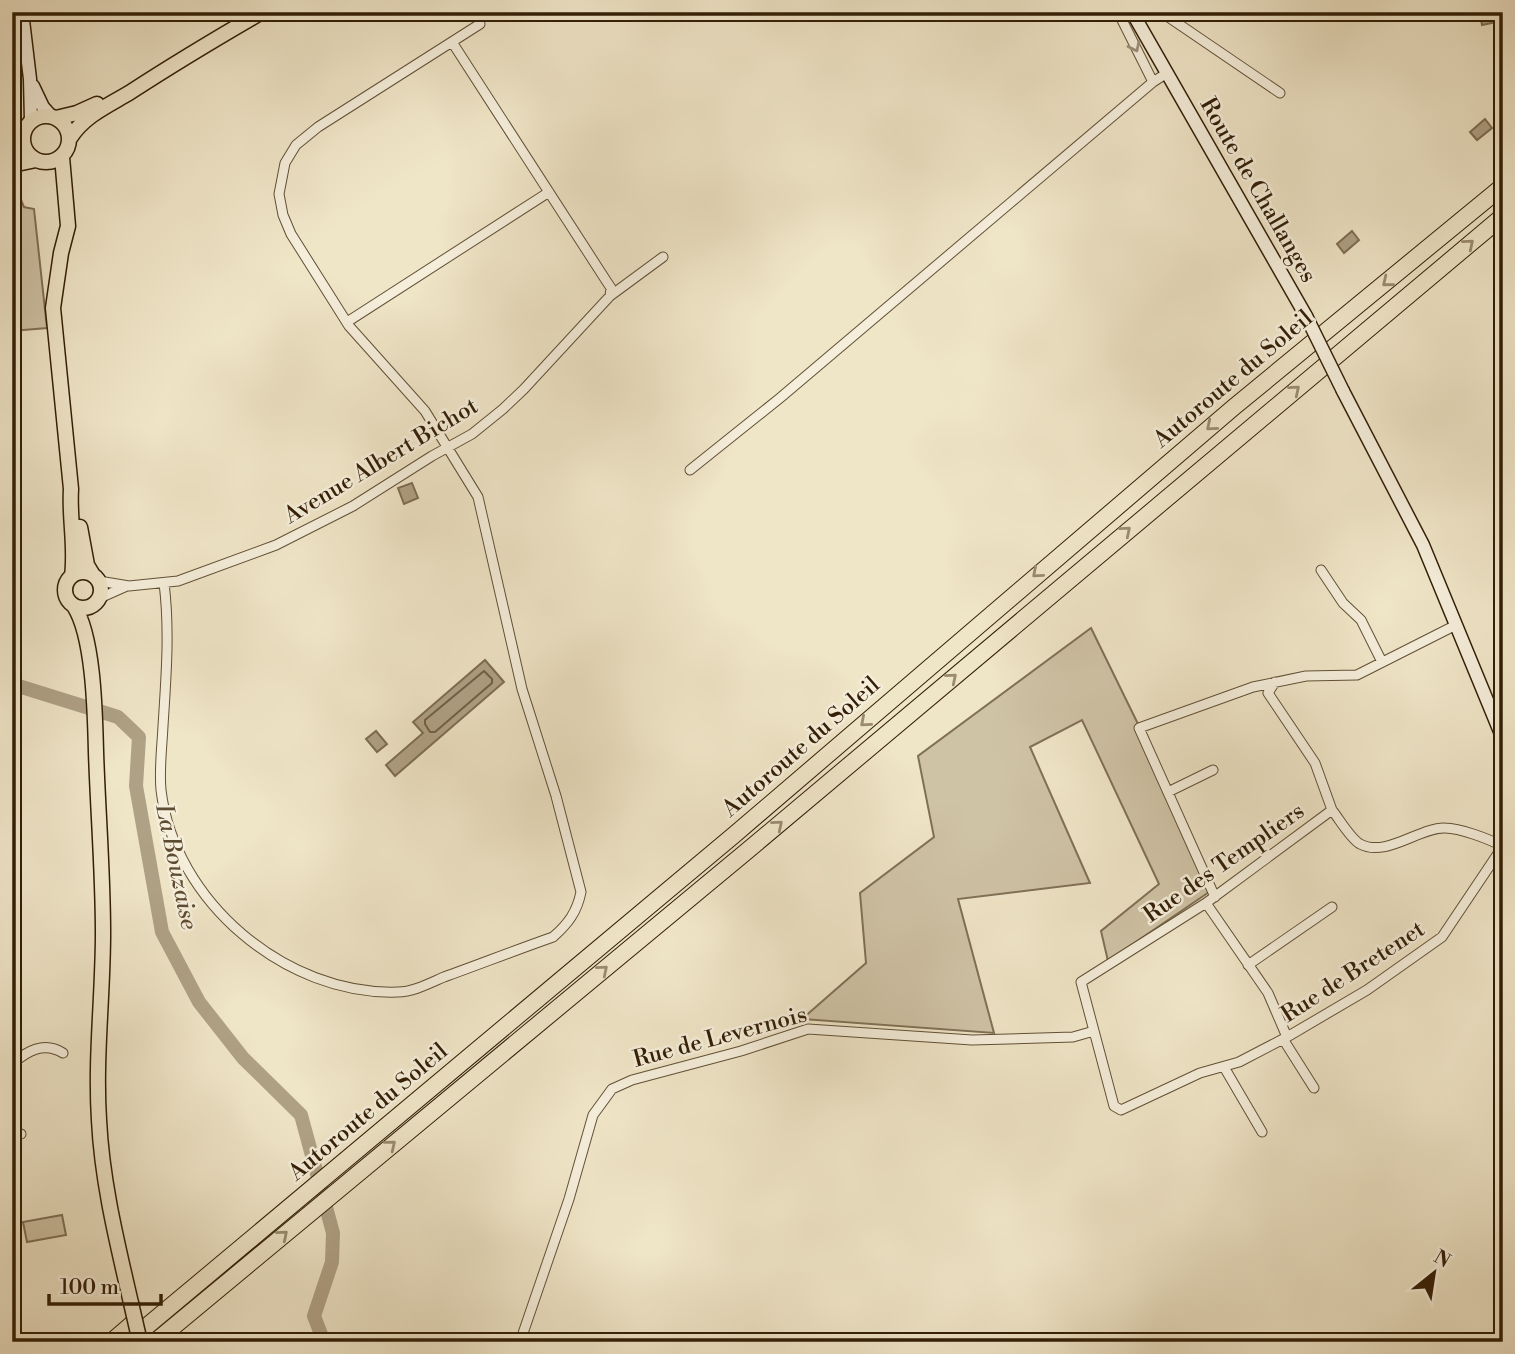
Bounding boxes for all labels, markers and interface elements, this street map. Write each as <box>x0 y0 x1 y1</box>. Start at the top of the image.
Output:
one-way arrow <box>1127 40 1141 52</box>
street label: Route de Challanges <box>1194 93 1322 287</box>
one-way arrow <box>1461 240 1474 252</box>
one-way arrow <box>1382 274 1395 286</box>
street label: Autoroute du Soleil <box>1147 304 1319 454</box>
one-way arrow <box>1286 386 1299 398</box>
street label: Avenue Albert Bichot <box>278 392 483 530</box>
one-way arrow <box>1206 418 1219 430</box>
one-way arrow <box>1117 527 1130 539</box>
one-way arrow <box>1033 565 1046 577</box>
street label: Autoroute du Soleil <box>716 671 886 824</box>
one-way arrow <box>943 674 956 686</box>
one-way arrow <box>860 714 873 726</box>
street label: Rue des Templiers <box>1138 797 1310 929</box>
water label: La Bouzaise <box>148 801 204 932</box>
one-way arrow <box>770 821 783 833</box>
street label: Rue de Bretenet <box>1276 915 1430 1029</box>
one-way arrow <box>595 966 608 978</box>
street label: Rue de Levernois <box>630 1000 810 1074</box>
street label: Autoroute du Soleil <box>282 1037 454 1187</box>
one-way arrow <box>383 1141 396 1153</box>
one-way arrow <box>274 1231 287 1243</box>
north arrow <box>1400 1238 1470 1308</box>
text: N <box>1429 1245 1455 1273</box>
scale bar <box>49 1263 161 1307</box>
text: 100 m <box>60 1275 119 1301</box>

